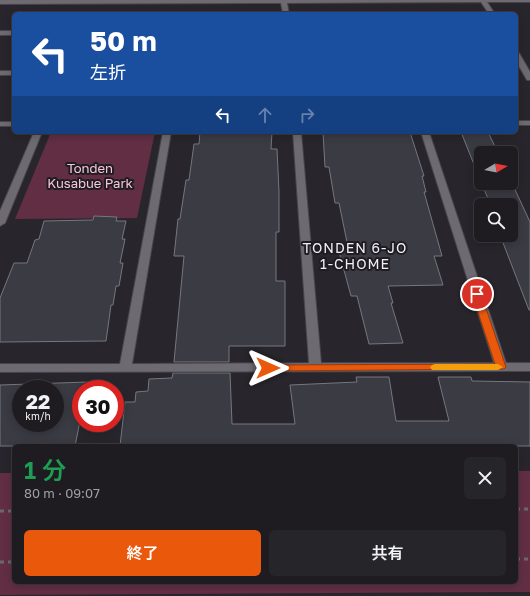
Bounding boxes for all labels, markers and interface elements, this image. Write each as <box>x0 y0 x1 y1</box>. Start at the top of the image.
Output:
text: 50 m <box>90 24 157 57</box>
icon: left <box>24 28 76 80</box>
text: 左折 <box>90 61 126 83</box>
icon: left <box>212 104 234 126</box>
icon: ahead <box>254 104 276 126</box>
icon: right <box>296 104 318 126</box>
north arrow <box>474 146 518 190</box>
map controls <box>474 146 518 242</box>
park label: Tonden Kusabue Park <box>47 160 133 191</box>
button: search <box>474 198 518 242</box>
district label: TONDEN 6-JO 1-CHOME <box>303 239 407 272</box>
pin <box>460 277 494 311</box>
icon: arrive <box>466 283 488 305</box>
position arrow <box>247 347 289 389</box>
speed limit sign: 30 <box>72 380 124 432</box>
text: 22 <box>26 389 50 413</box>
text: km/h <box>25 410 51 422</box>
text: 1 分 <box>24 455 66 484</box>
button: close <box>464 457 506 499</box>
text: 80 m · 09:07 <box>24 485 100 501</box>
button: 終了 <box>24 530 261 576</box>
button: 共有 <box>269 530 506 576</box>

